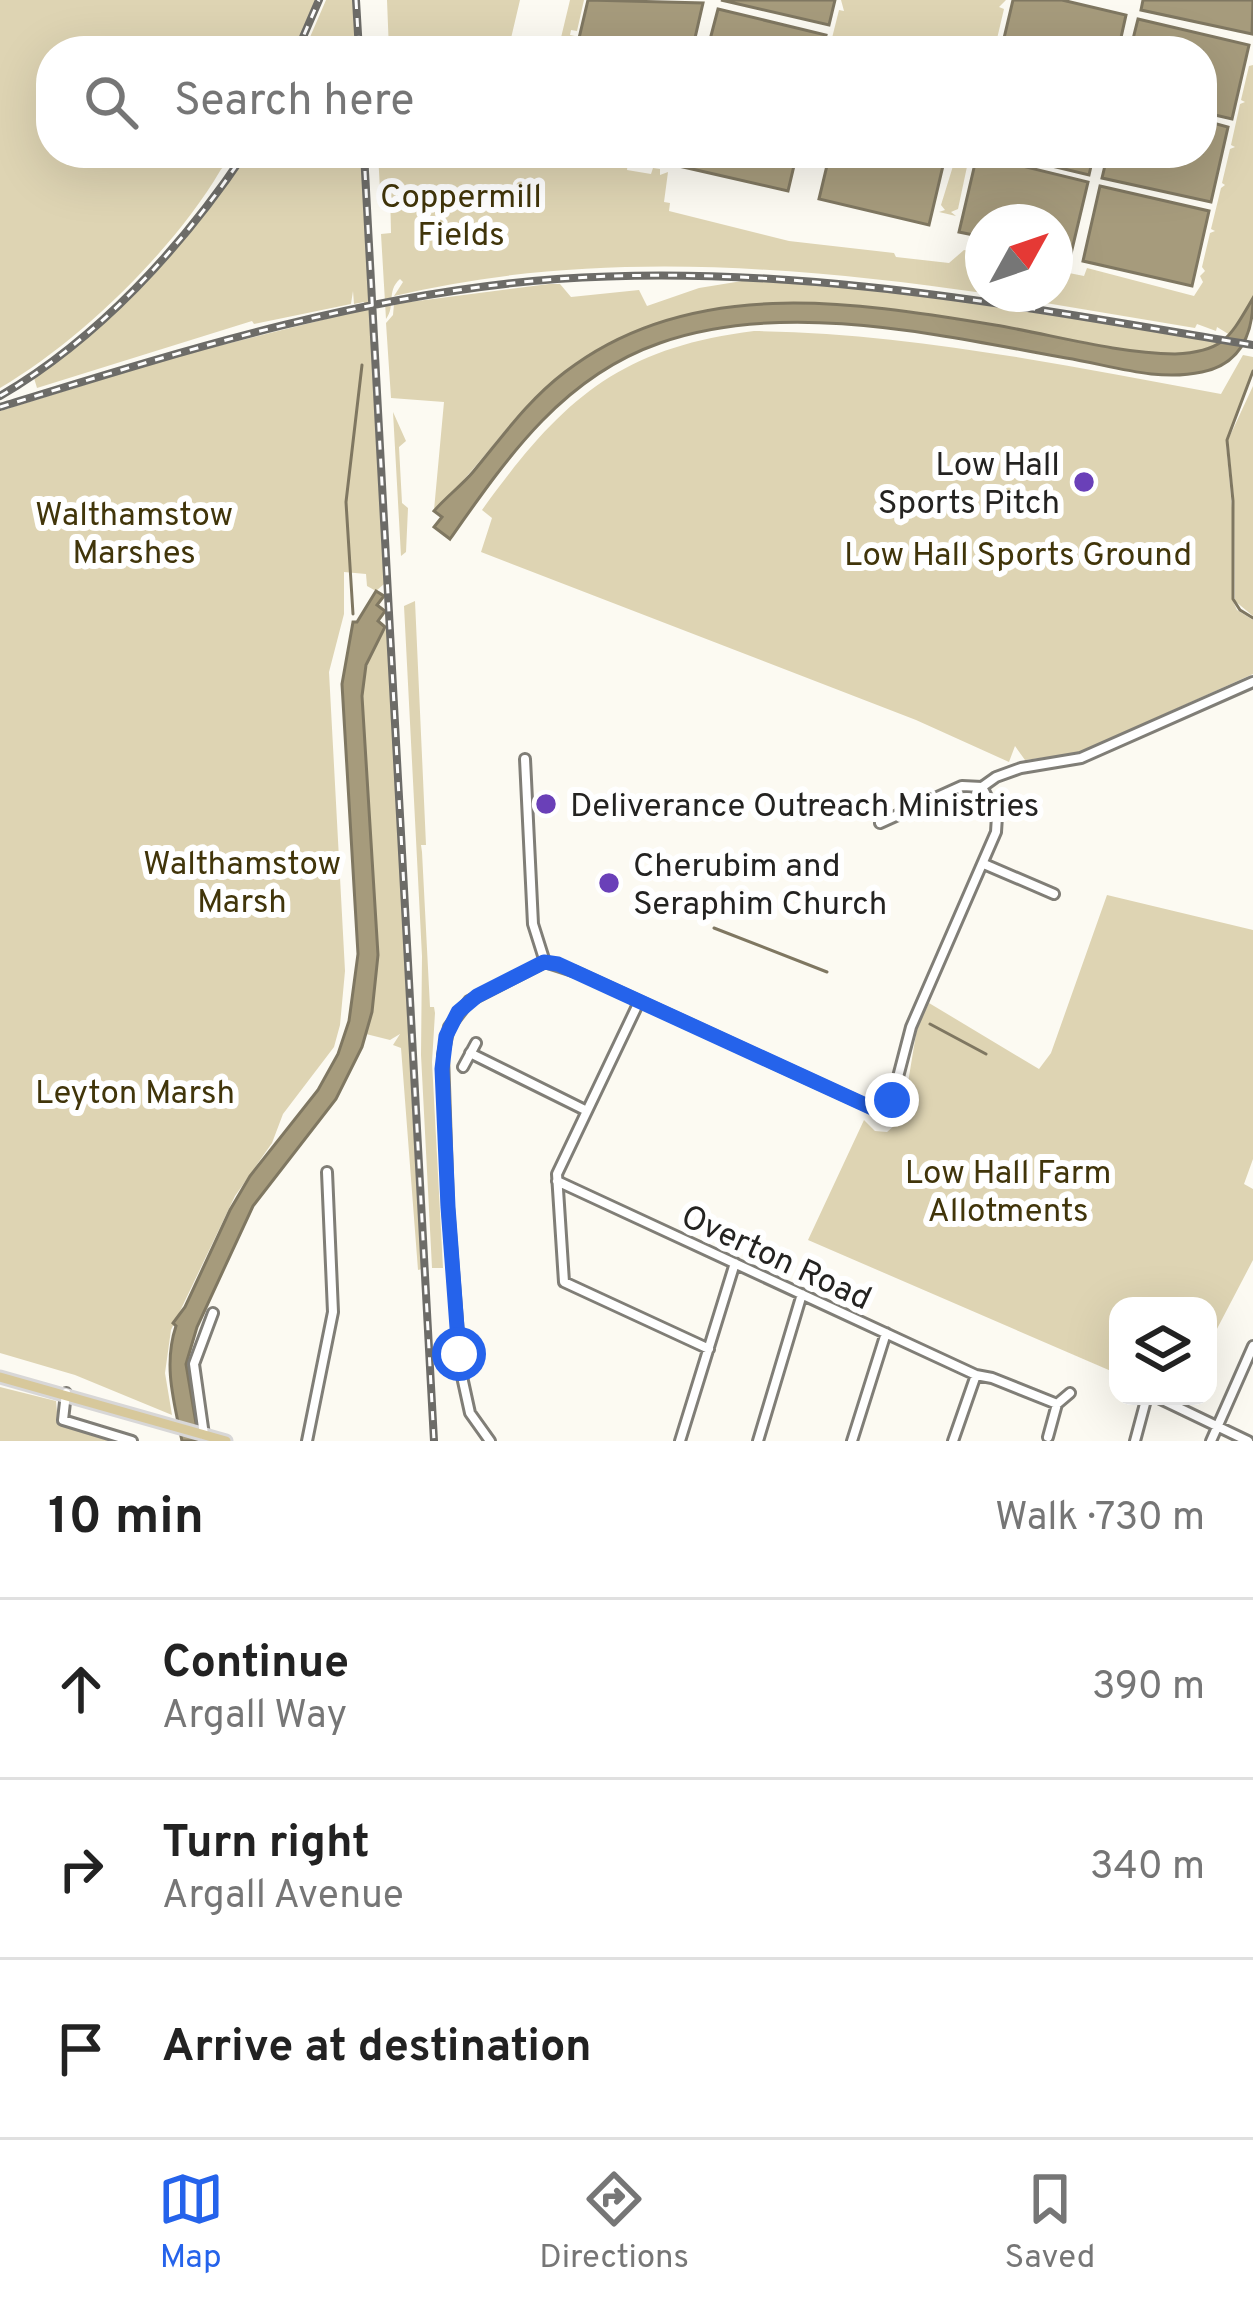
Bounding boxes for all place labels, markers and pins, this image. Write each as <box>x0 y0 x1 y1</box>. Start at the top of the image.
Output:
place label: Low Hall Sports Pitch <box>878 446 1060 526</box>
marker: Low Hall Sports Pitch <box>1071 469 1097 495</box>
place label: Deliverance Outreach Ministries <box>570 787 1039 829</box>
marker: Deliverance Outreach Ministries <box>533 791 559 817</box>
place label: Cherubim and Seraphim Church <box>633 847 887 927</box>
marker: Cherubim and Seraphim Church <box>596 870 622 896</box>

